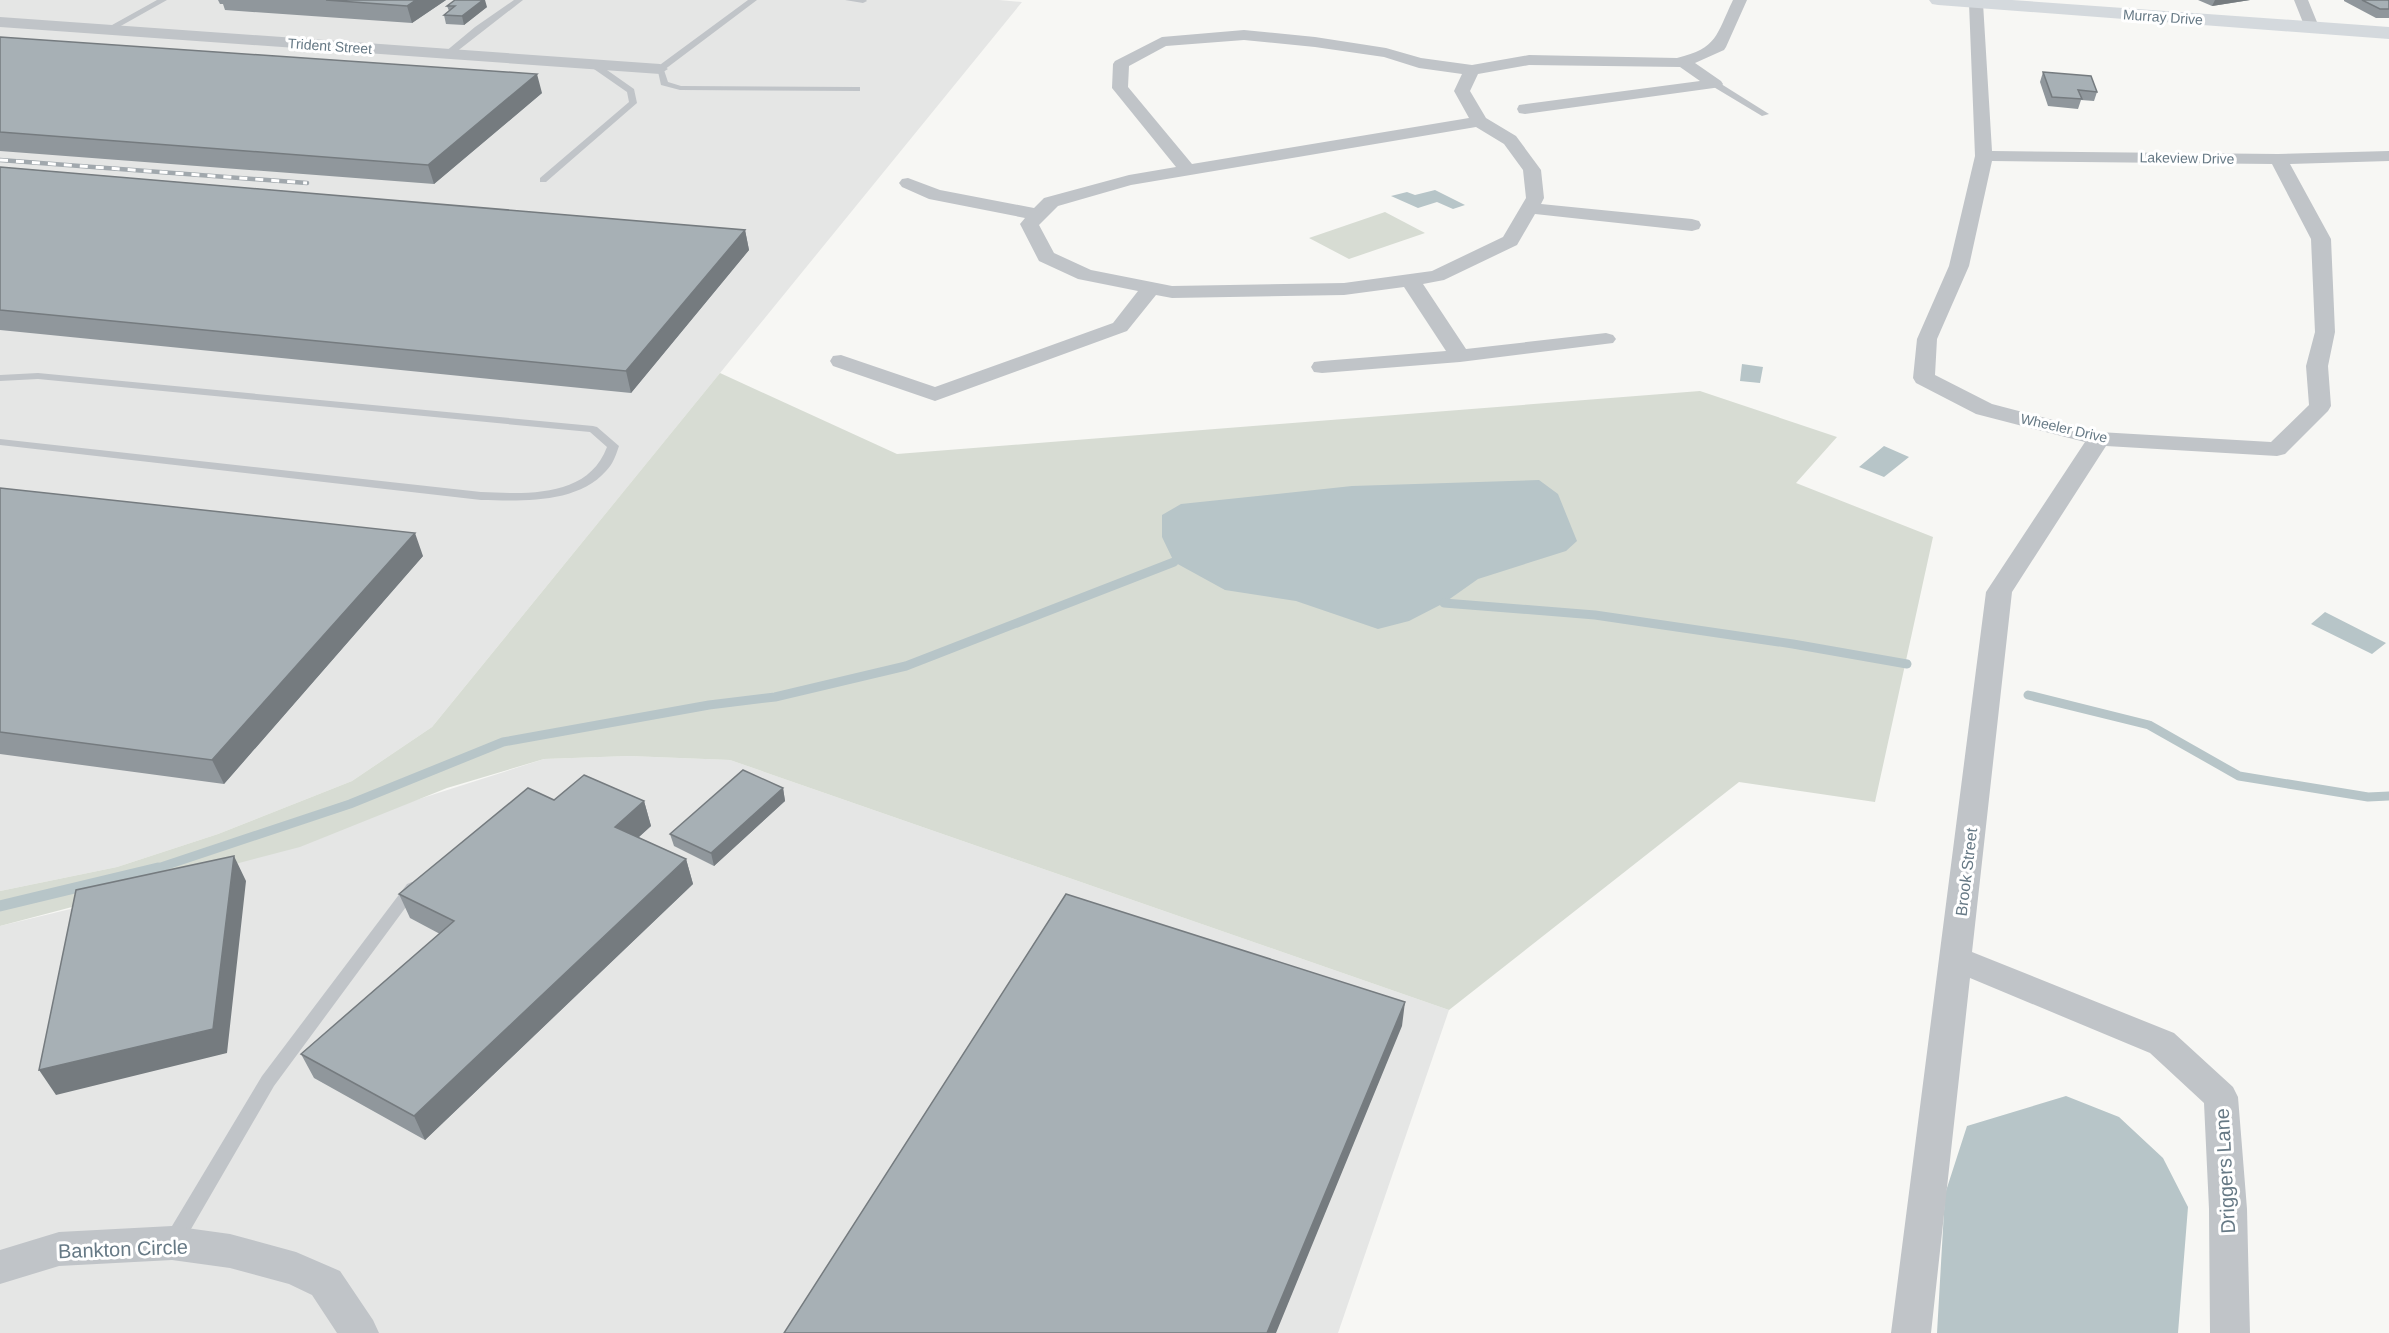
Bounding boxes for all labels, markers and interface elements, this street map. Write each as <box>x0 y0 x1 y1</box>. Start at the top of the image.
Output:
street label: Murray Drive <box>2122 6 2204 28</box>
street label: Trident Street <box>287 35 373 57</box>
street label: Lakeview Drive <box>2139 149 2235 167</box>
street label: Wheeler Drive <box>2019 410 2109 446</box>
street label: Brook Street <box>1953 826 1980 917</box>
street label: Driggers Lane <box>2211 1108 2239 1234</box>
street label: Bankton Circle <box>58 1236 188 1262</box>

